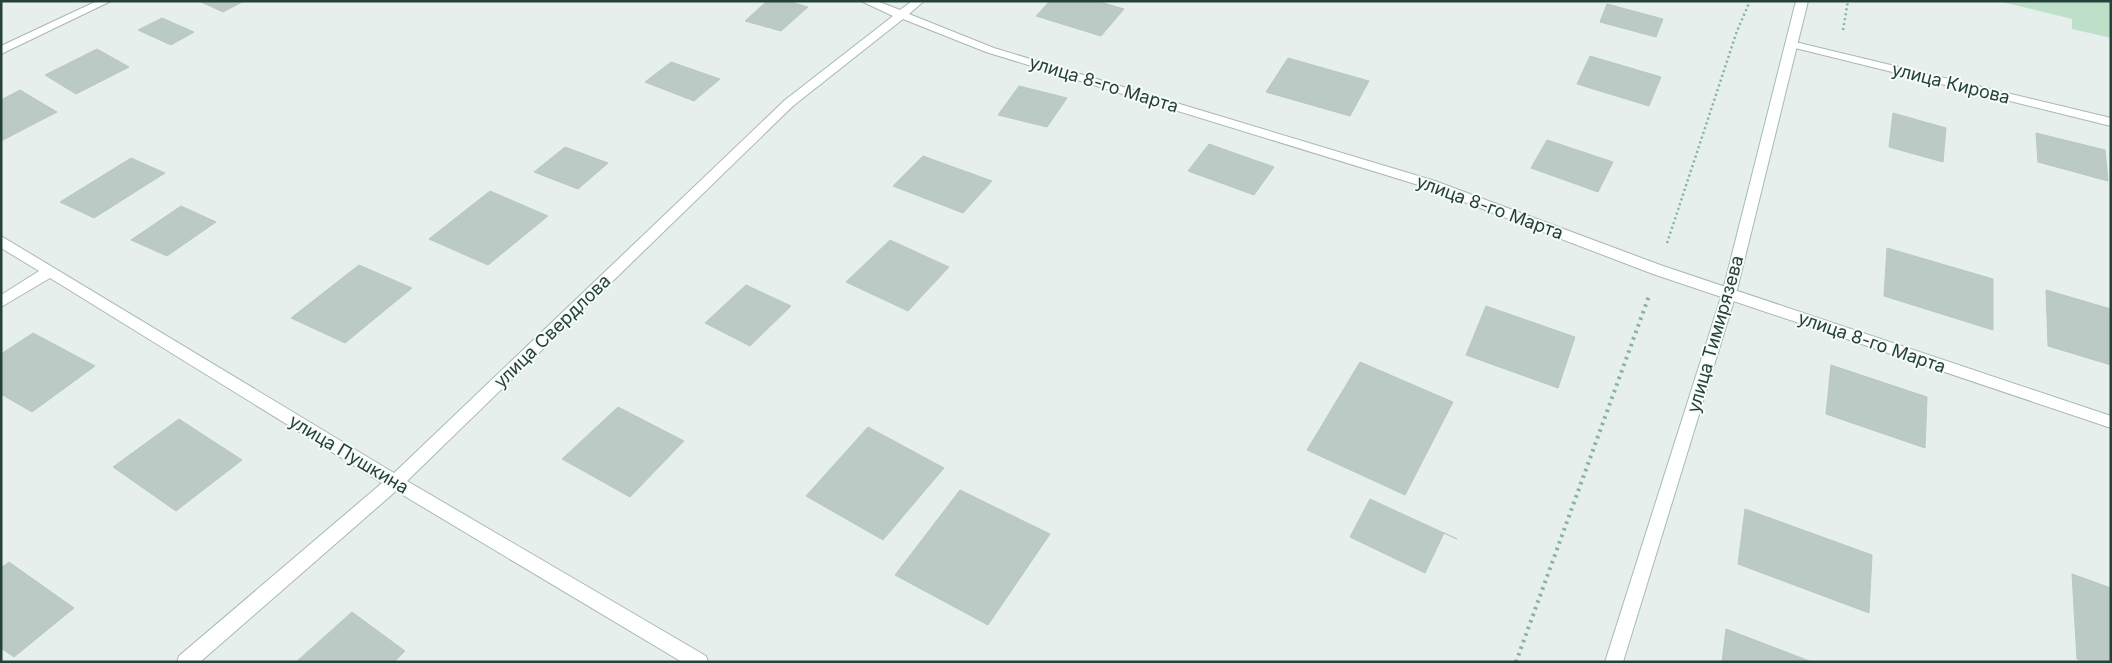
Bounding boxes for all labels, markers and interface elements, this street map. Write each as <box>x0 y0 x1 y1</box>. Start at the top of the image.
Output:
street label: улица 8-го Марта <box>1027 51 1181 117</box>
street label: улица Кирова <box>1890 58 2012 108</box>
street label: улица 8-го Марта <box>1414 171 1566 243</box>
street label: улица Тимирязева <box>1682 253 1748 415</box>
street label: улица Свердлова <box>489 270 615 392</box>
street label: улица 8-го Марта <box>1795 307 1949 377</box>
street label: улица Пушкина <box>285 410 413 498</box>

